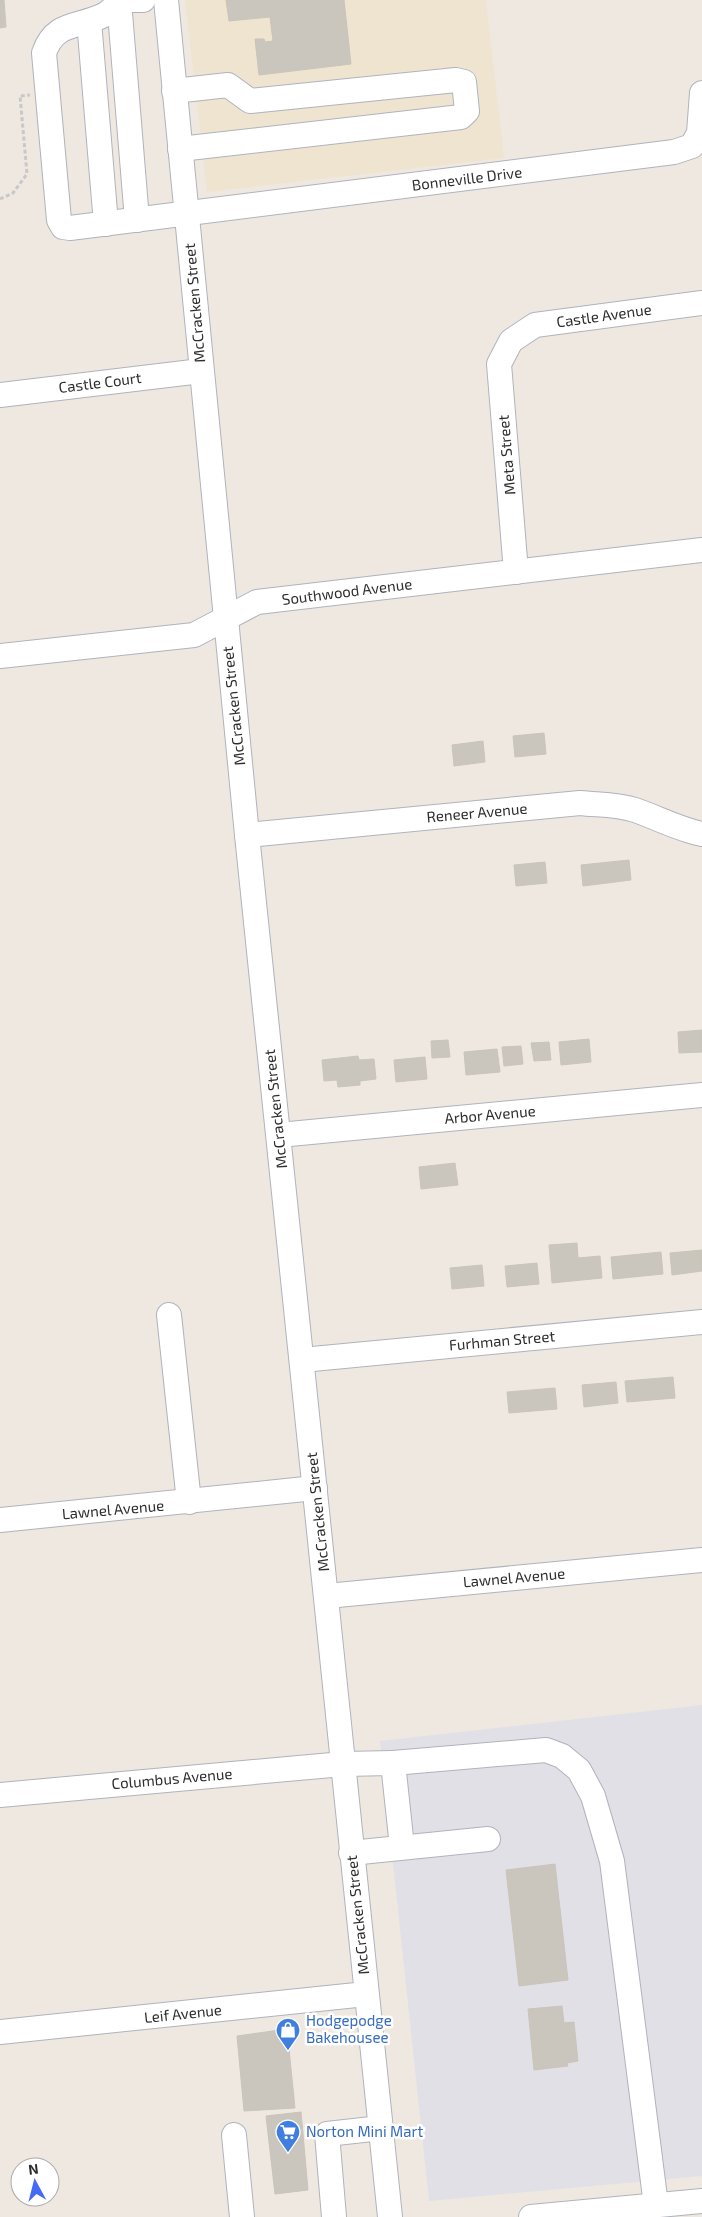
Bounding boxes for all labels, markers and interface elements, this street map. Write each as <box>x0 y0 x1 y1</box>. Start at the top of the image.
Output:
street label: Bonneville Drive <box>411 162 523 194</box>
street label: McCracken Street <box>180 242 208 364</box>
street label: Castle Avenue <box>555 299 653 331</box>
street label: Castle Court <box>57 368 143 396</box>
street label: Meta Street <box>494 414 518 496</box>
street label: Southwood Avenue <box>281 574 413 608</box>
street label: McCracken Street <box>218 645 248 767</box>
street label: Reneer Avenue <box>426 799 528 825</box>
street label: McCracken Street <box>260 1048 290 1170</box>
street label: Arbor Avenue <box>444 1101 536 1127</box>
street label: Furhman Street <box>448 1326 556 1354</box>
street label: McCracken Street <box>302 1451 332 1573</box>
street label: Lawnel Avenue <box>61 1496 165 1522</box>
street label: Lawnel Avenue <box>462 1564 566 1590</box>
street label: Columbus Avenue <box>111 1764 233 1792</box>
street label: McCracken Street <box>342 1854 372 1976</box>
street label: Leif Avenue <box>143 2000 223 2026</box>
place label: Hodgepodge Bakehousee <box>306 2011 392 2046</box>
shop icon: Hodgepodge Bakehousee <box>275 2017 301 2051</box>
supermarket icon: Norton Mini Mart <box>275 2119 301 2153</box>
place label: Norton Mini Mart <box>306 2122 423 2140</box>
north arrow <box>10 2157 60 2207</box>
text: N <box>27 2160 39 2178</box>

